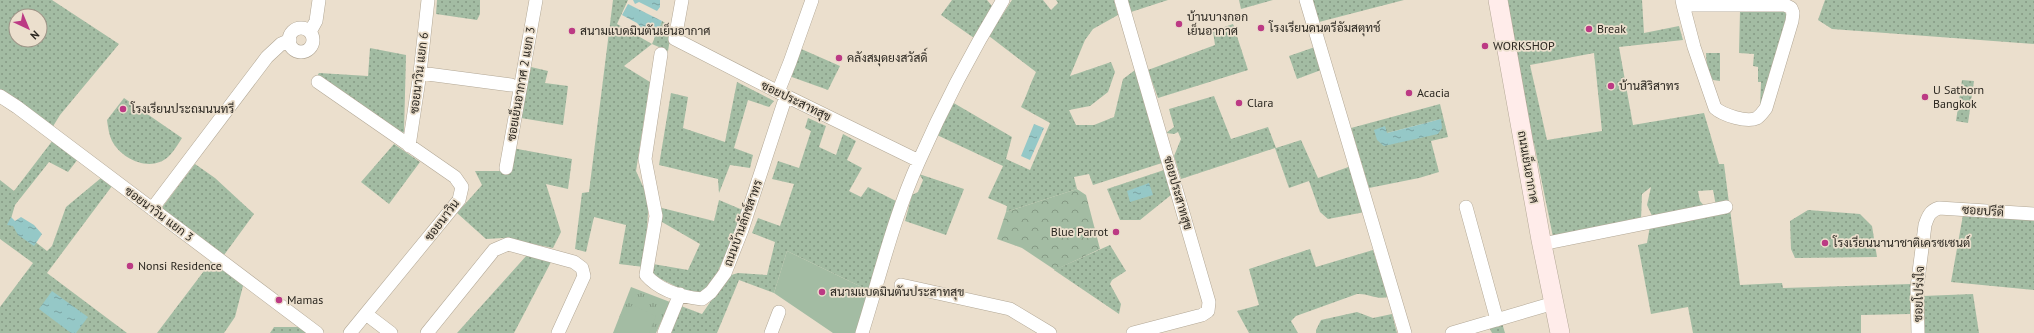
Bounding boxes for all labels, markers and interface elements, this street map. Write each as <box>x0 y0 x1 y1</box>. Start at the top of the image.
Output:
north arrow <box>8 8 48 48</box>
place label: บ้านบางกอก เย็นอากาศ <box>1187 9 1248 38</box>
marker: บ้านบางกอก เย็นอากาศ <box>1174 19 1184 29</box>
place label: โรงเรียนดนตรีอัมสตุทช์ <box>1268 20 1381 37</box>
place label: Break <box>1597 21 1626 36</box>
place label: สนามแบดมินตันเย็นอากาศ <box>580 22 711 38</box>
marker: โรงเรียนดนตรีอัมสตุทช์ <box>1256 23 1266 33</box>
marker: Break <box>1584 24 1594 34</box>
street label: ซอยเย็นอากาศ 2 แยก 3 <box>502 25 538 142</box>
marker: สนามแบดมินตันเย็นอากาศ <box>567 26 577 36</box>
text: N <box>27 28 42 43</box>
street label: ซอยนาวิน แยก 6 <box>406 31 431 115</box>
place label: WORKSHOP <box>1493 38 1555 53</box>
marker: WORKSHOP <box>1480 41 1490 51</box>
place label: คลังสมุดยงสวัสดิ์ <box>847 47 928 67</box>
marker: คลังสมุดยงสวัสดิ์ <box>834 53 844 63</box>
street label: ซอยประสาทสุข <box>758 77 834 126</box>
place label: บ้านสิริสาทร <box>1619 78 1680 93</box>
marker: บ้านสิริสาทร <box>1606 81 1616 91</box>
place label: U Sathorn Bangkok <box>1933 82 1984 111</box>
place label: Acacia <box>1417 85 1450 100</box>
marker: Acacia <box>1404 88 1414 98</box>
marker: U Sathorn Bangkok <box>1920 92 1930 102</box>
place label: Clara <box>1247 95 1273 110</box>
marker: Clara <box>1234 98 1244 108</box>
place label: โรงเรียนประถมนนทรี <box>130 101 234 116</box>
marker: โรงเรียนประถมนนทรี <box>118 104 128 114</box>
street label: ถนนเย็นอากาศ <box>1515 129 1543 204</box>
street label: ซอยประสาทสุข <box>1159 154 1196 232</box>
street label: ถนนบ้านลักซ์สาทร <box>720 177 765 268</box>
street label: ซอยนาวิน แยก 3 <box>122 183 197 244</box>
street label: ซอยนาวิน <box>421 196 462 244</box>
street label: ซอยปรีดี <box>1962 202 2005 219</box>
place label: Blue Parrot <box>1051 224 1108 239</box>
marker: Blue Parrot <box>1111 227 1121 237</box>
place label: โรงเรียนนานาชาติเครซเซนต์ <box>1832 235 1970 250</box>
marker: โรงเรียนนานาชาติเครซเซนต์ <box>1820 238 1830 248</box>
place label: Nonsi Residence <box>138 258 222 273</box>
marker: Nonsi Residence <box>125 261 135 271</box>
street label: ซอยโปร่งใจ <box>1910 266 1927 322</box>
place label: สนามแบดมินตันประสาทสุข <box>830 284 964 301</box>
marker: สนามแบดมินตันประสาทสุข <box>817 287 827 297</box>
place label: Mamas <box>287 292 323 307</box>
marker: Mamas <box>274 295 284 305</box>

